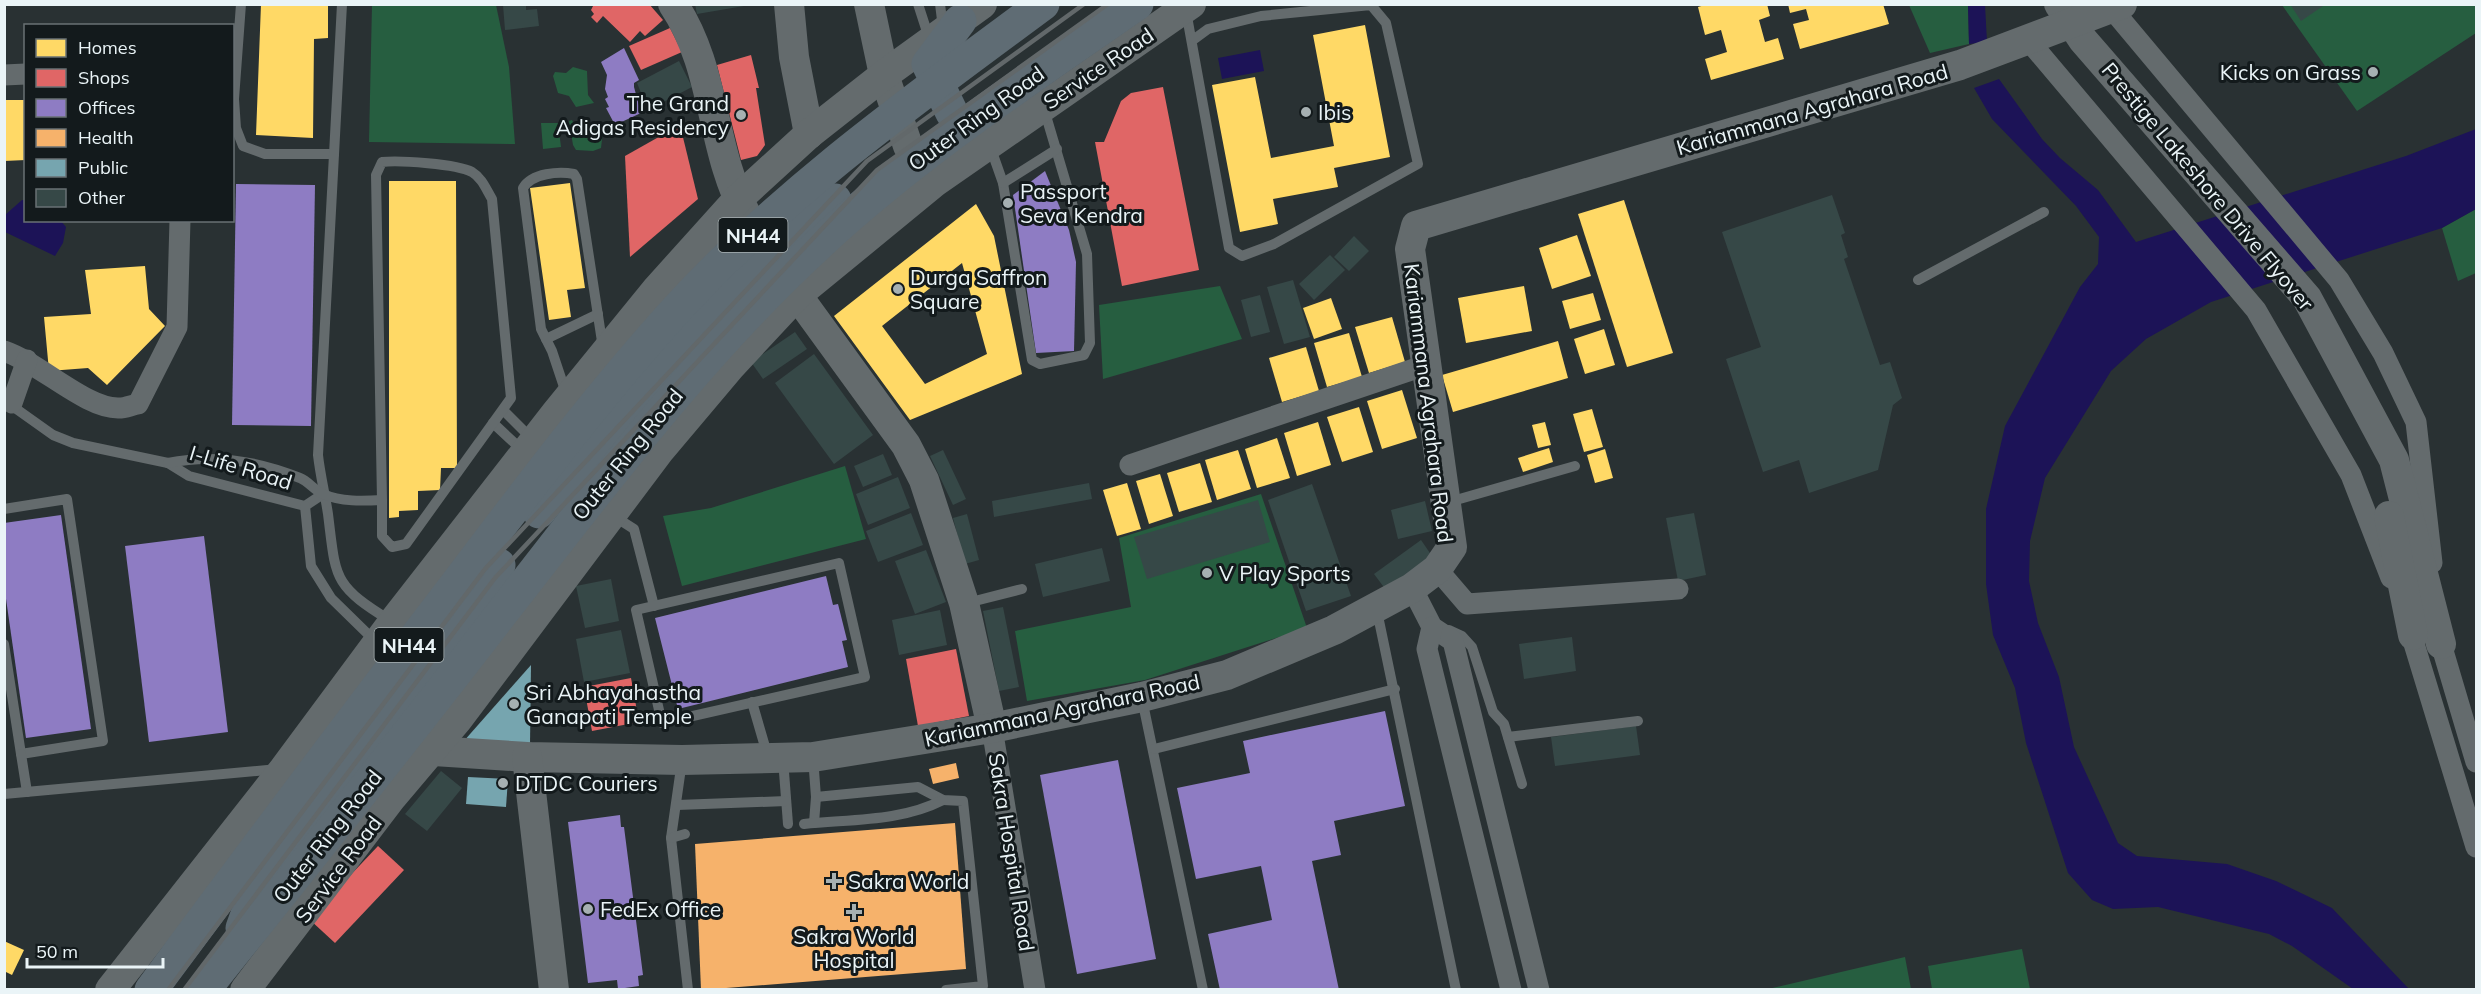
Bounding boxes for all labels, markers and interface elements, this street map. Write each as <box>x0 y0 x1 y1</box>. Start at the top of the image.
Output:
street label: Service Road <box>1038 22 1158 114</box>
legend <box>24 24 234 222</box>
text: Homes <box>78 36 137 59</box>
street label: Prestige Lakeshore Drive Flyover <box>2097 57 2320 316</box>
street label: Kariammana Agrahara Road <box>1673 58 1951 160</box>
place label: Kicks on Grass <box>2220 59 2361 85</box>
street label: Outer Ring Road <box>903 60 1049 176</box>
marker: Kicks on Grass <box>2366 65 2380 79</box>
text: Shops <box>78 66 130 89</box>
place label: The Grand Adigas Residency <box>556 90 729 140</box>
text: Offices <box>78 96 136 119</box>
place label: Ibis <box>1318 99 1351 125</box>
marker: Ibis <box>1299 105 1313 119</box>
marker: The Grand Adigas Residency <box>734 108 748 122</box>
text: Health <box>78 126 134 149</box>
text: Public <box>78 156 128 179</box>
place label: Passport Seva Kendra <box>1020 178 1143 228</box>
text: Other <box>78 186 126 209</box>
marker: Passport Seva Kendra <box>1001 196 1015 210</box>
road number: NH44 <box>718 218 788 252</box>
street label: Kariammana Agrahara Road <box>1399 262 1459 544</box>
place label: Durga Saffron Square <box>910 264 1047 314</box>
marker: Durga Saffron Square <box>891 282 905 296</box>
street label: Outer Ring Road <box>566 383 688 525</box>
street label: I-Life Road <box>186 439 296 495</box>
place label: V Play Sports <box>1219 560 1351 586</box>
marker: V Play Sports <box>1200 566 1214 580</box>
road number: NH44 <box>374 628 444 662</box>
street label: Kariammana Agrahara Road <box>922 668 1202 752</box>
place label: Sri Abhayahastha Ganapati Temple <box>526 679 701 729</box>
marker: Sri Abhayahastha Ganapati Temple <box>507 697 521 711</box>
street label: Sakra Hospital Road <box>984 751 1040 953</box>
street label: Outer Ring Road <box>267 764 387 908</box>
place label: DTDC Couriers <box>515 770 658 796</box>
marker: DTDC Couriers <box>496 776 510 790</box>
street label: Service Road <box>289 810 387 928</box>
place label: Sakra World <box>848 868 969 894</box>
marker: Sakra World <box>825 872 843 890</box>
place label: FedEx Office <box>600 896 721 922</box>
marker: FedEx Office <box>581 902 595 916</box>
marker: Sakra World Hospital <box>845 903 863 921</box>
place label: Sakra World Hospital <box>793 923 915 973</box>
scale bar <box>27 931 164 969</box>
text: 50 m <box>36 940 78 963</box>

